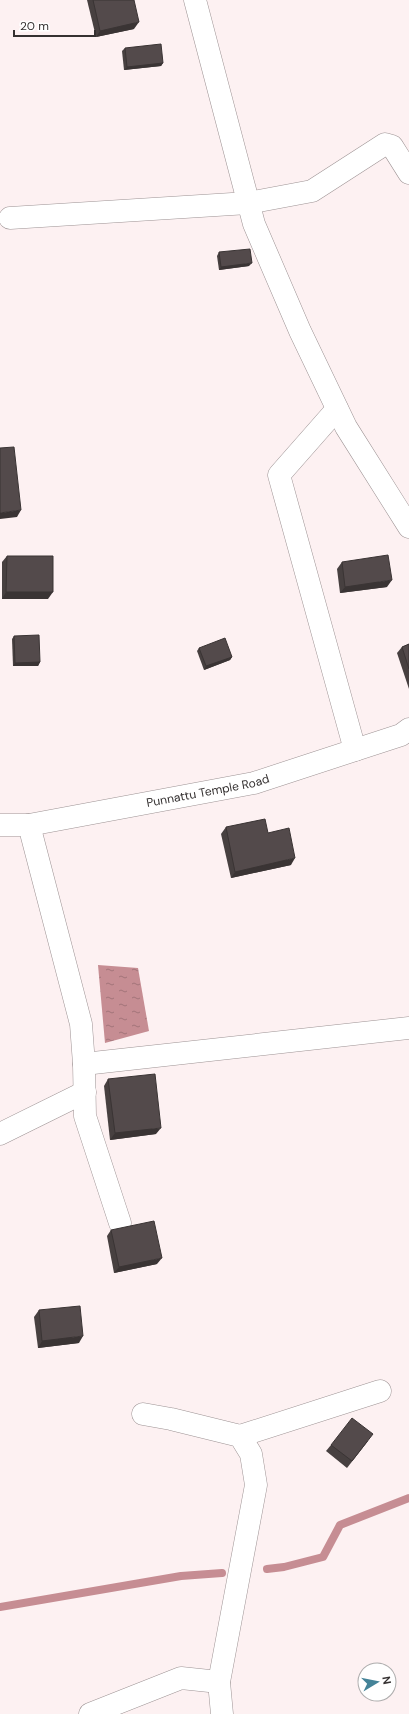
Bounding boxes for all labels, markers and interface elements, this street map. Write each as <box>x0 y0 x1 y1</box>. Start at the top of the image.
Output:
scale bar <box>14 12 95 38</box>
text: 20 m <box>20 18 49 34</box>
street label: Punnattu Temple Road <box>145 771 271 811</box>
north arrow <box>357 1662 397 1702</box>
text: N <box>379 1675 394 1685</box>

